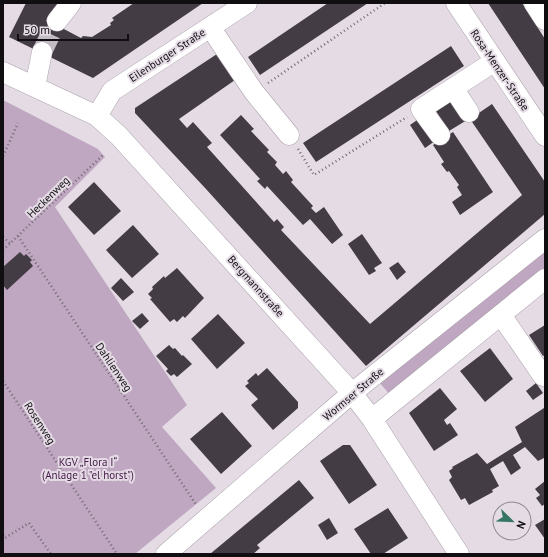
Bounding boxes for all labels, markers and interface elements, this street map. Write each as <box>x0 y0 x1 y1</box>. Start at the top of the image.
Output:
scale bar <box>18 16 128 42</box>
text: 50 m <box>24 22 50 37</box>
street label: Eilenburger Straße <box>126 25 208 85</box>
street label: Rosa-Menzer-Straße <box>468 27 533 114</box>
street label: Heckenweg <box>24 173 72 221</box>
street label: Bergmannstraße <box>225 252 287 320</box>
street label: Dahlienweg <box>93 340 135 394</box>
street label: Wormser Straße <box>320 364 387 423</box>
street label: Rosenweg <box>21 399 59 447</box>
park label: KGV „Flora I“ (Anlage 1 "el horst") <box>42 455 134 482</box>
north arrow <box>492 501 532 541</box>
text: N <box>513 519 529 531</box>

